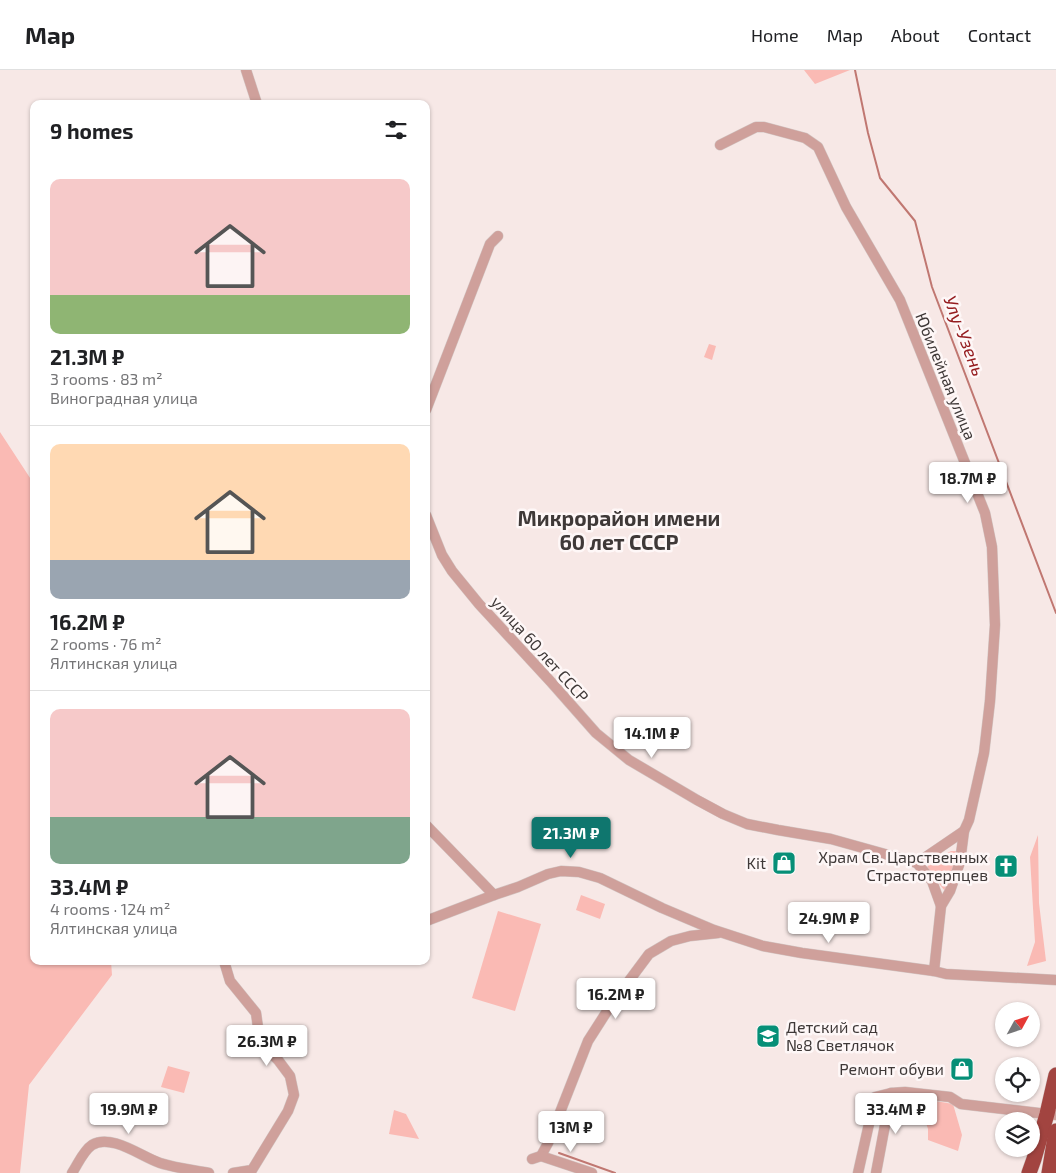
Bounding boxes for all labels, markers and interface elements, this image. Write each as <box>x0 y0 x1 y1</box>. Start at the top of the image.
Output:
text: Map <box>25 20 75 49</box>
text: Home <box>751 24 799 46</box>
text: Map <box>827 24 863 46</box>
text: About <box>891 24 940 46</box>
text: Contact <box>968 24 1031 46</box>
icon: filters <box>382 116 410 144</box>
text: 9 homes <box>50 118 133 143</box>
icon: home <box>185 211 275 301</box>
water label: Улу-Узень <box>939 292 990 379</box>
street label: Юбилейная улица <box>911 309 981 443</box>
text: 21.3M ₽ <box>50 344 124 369</box>
text: 3 rooms · 83 m² <box>50 369 163 388</box>
text: Виноградная улица <box>50 388 198 407</box>
pin: 18.7M ₽ <box>922 462 1014 504</box>
text: 18.7M ₽ <box>940 468 996 487</box>
icon: home <box>185 477 275 567</box>
district label: Микрорайон имени 60 лет СССР <box>518 505 720 554</box>
street label: улица 60 лет СССР <box>487 592 593 706</box>
text: 16.2M ₽ <box>50 609 125 634</box>
text: 2 rooms · 76 m² <box>50 634 162 653</box>
text: Ялтинская улица <box>50 653 178 672</box>
pin: 14.1M ₽ <box>606 716 698 759</box>
text: 14.1M ₽ <box>625 723 679 742</box>
icon: home <box>185 742 275 832</box>
pin: 21.3M ₽ <box>525 816 617 859</box>
text: 21.3M ₽ <box>543 823 599 842</box>
place label: Храм Св. Царственных Страстотерпцев <box>818 847 988 884</box>
shop icon: Kit <box>771 850 797 876</box>
place label: Kit <box>746 853 766 872</box>
church icon: Храм Св. Царственных Страстотерпцев <box>993 853 1019 879</box>
text: 33.4M ₽ <box>50 874 128 899</box>
text: 4 rooms · 124 m² <box>50 899 170 918</box>
pin: 24.9M ₽ <box>783 902 875 944</box>
text: 24.9M ₽ <box>799 908 859 927</box>
text: Ялтинская улица <box>50 918 178 937</box>
pin: 16.2M ₽ <box>570 978 662 1020</box>
text: 16.2M ₽ <box>587 984 645 1003</box>
north arrow <box>995 1002 1040 1048</box>
map controls <box>995 1002 1040 1157</box>
place label: Детский сад №8 Светлячок <box>786 1017 895 1054</box>
school or university icon: Детский сад №8 Светлячок <box>755 1023 781 1049</box>
pin: 26.3M ₽ <box>221 1024 313 1067</box>
text: 26.3M ₽ <box>237 1031 297 1050</box>
shop icon: Ремонт обуви <box>949 1056 975 1082</box>
button: locate <box>995 1057 1040 1102</box>
place label: Ремонт обуви <box>839 1059 944 1079</box>
pin: 19.9M ₽ <box>83 1092 175 1135</box>
pin: 33.4M ₽ <box>850 1092 942 1135</box>
text: 19.9M ₽ <box>100 1099 158 1118</box>
text: 33.4M ₽ <box>866 1099 926 1118</box>
pin: 13M ₽ <box>536 1110 606 1153</box>
button: layers <box>995 1112 1040 1157</box>
text: 13M ₽ <box>549 1117 593 1136</box>

